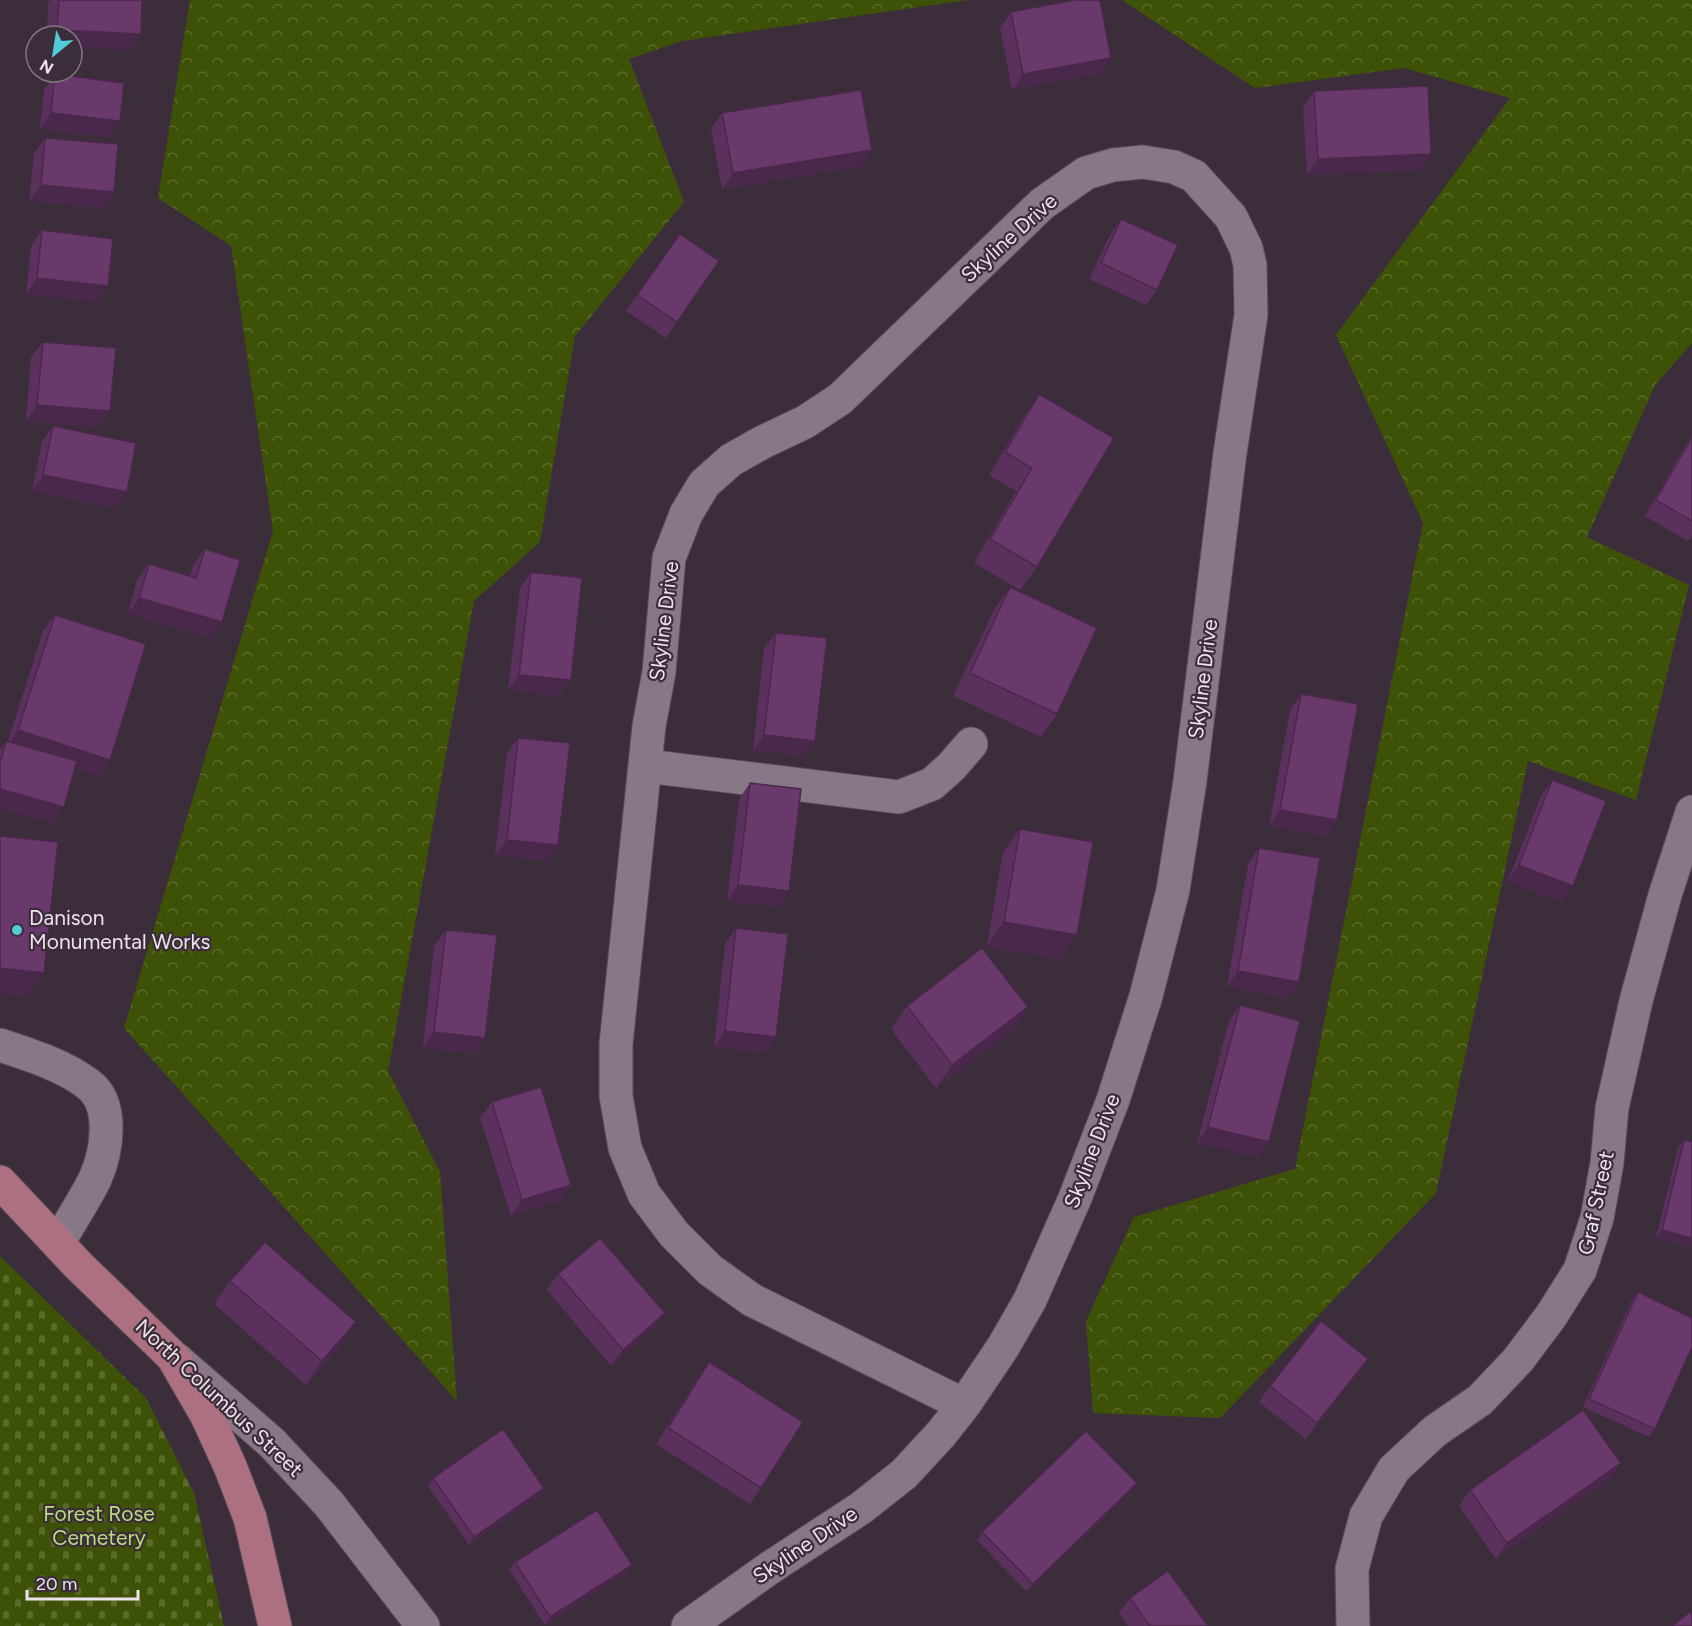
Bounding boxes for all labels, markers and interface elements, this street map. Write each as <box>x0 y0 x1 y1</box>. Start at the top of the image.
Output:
north arrow <box>24 24 84 84</box>
text: N <box>37 55 57 78</box>
street label: Skyline Drive <box>956 188 1062 287</box>
street label: Skyline Drive <box>644 560 683 682</box>
street label: Skyline Drive <box>1183 618 1222 740</box>
place label: Danison Monumental Works <box>29 905 210 954</box>
marker: Danison Monumental Works <box>10 923 24 937</box>
street label: Skyline Drive <box>1058 1090 1125 1212</box>
street label: Graf Street <box>1572 1149 1619 1257</box>
street label: North Columbus Street <box>130 1314 308 1482</box>
park label: Forest Rose Cemetery <box>43 1501 155 1550</box>
street label: Skyline Drive <box>748 1501 862 1589</box>
scale bar <box>27 1563 138 1601</box>
text: 20 m <box>36 1573 77 1595</box>

